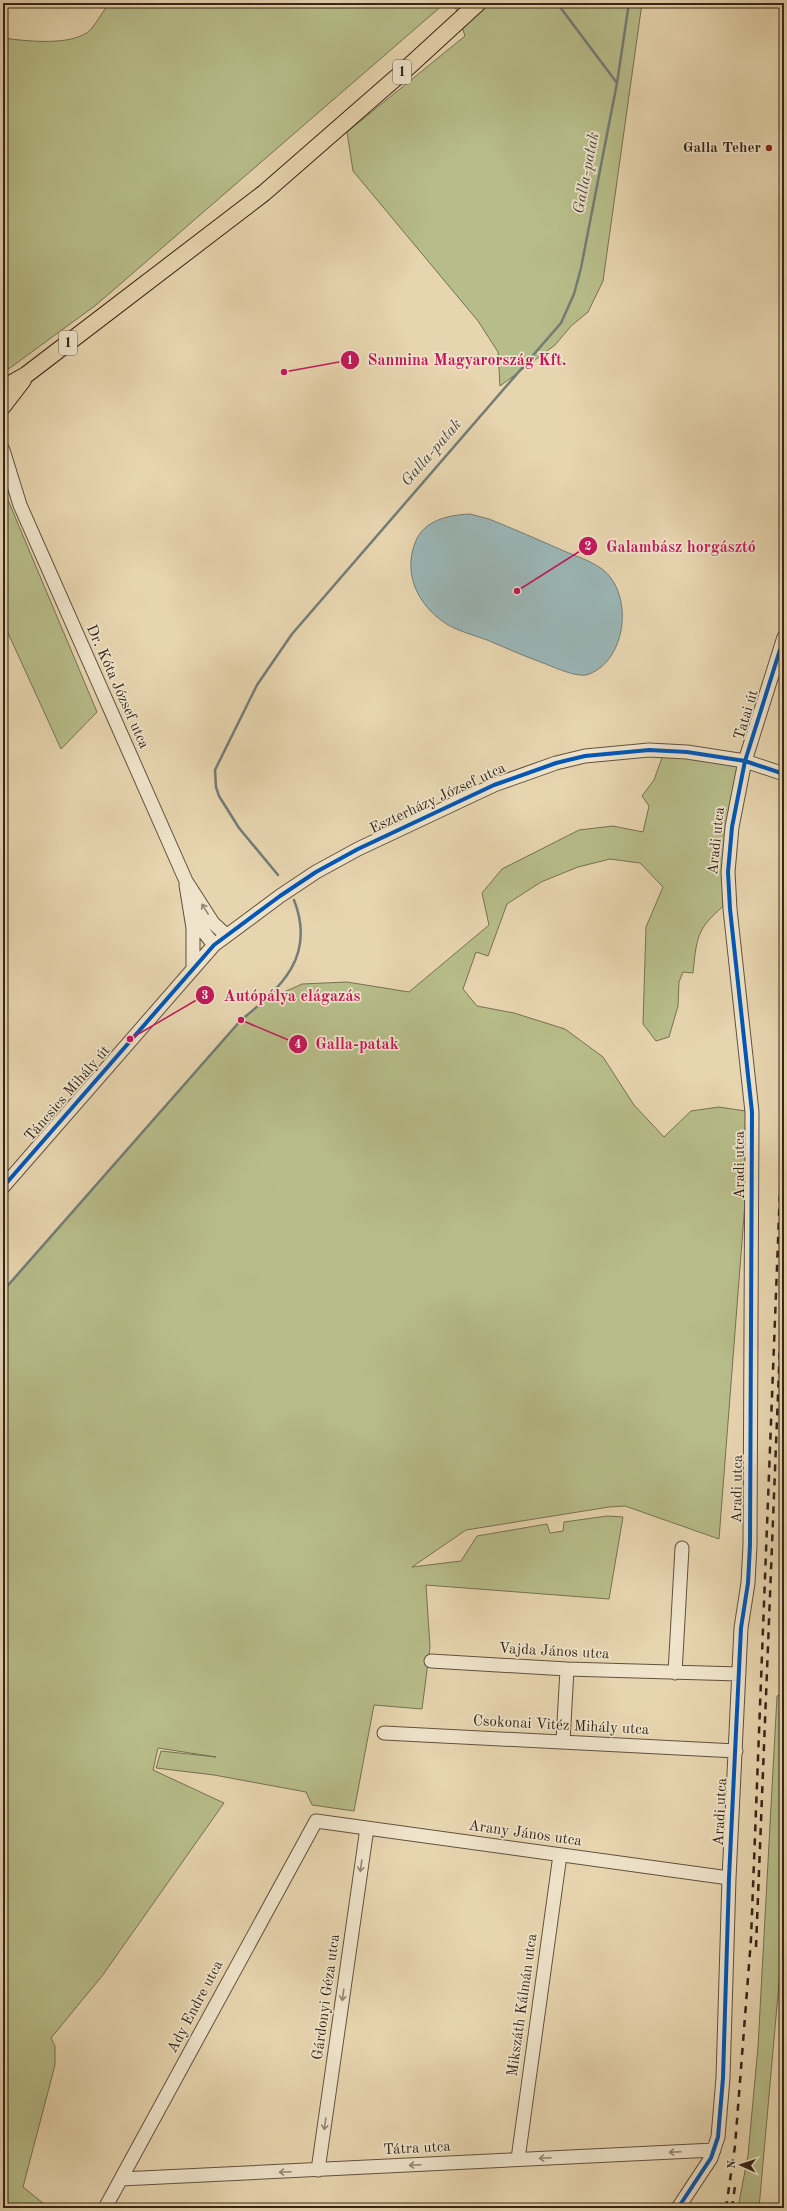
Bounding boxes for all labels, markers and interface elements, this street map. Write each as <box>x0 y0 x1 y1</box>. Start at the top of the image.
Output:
road number: 1 <box>393 60 411 84</box>
water label: Galla-patak <box>571 131 603 215</box>
place label: Galla Teher <box>683 141 761 156</box>
marker: Galla Teher <box>764 143 774 153</box>
road number: 1 <box>59 331 77 355</box>
callout: Sanmina Magyarország Kft. <box>340 346 575 374</box>
text: Sanmina Magyarország Kft. <box>367 353 567 369</box>
text: 1 <box>347 355 353 367</box>
water label: Galla-patak <box>399 416 465 490</box>
callout: Galambász horgásztó <box>578 532 764 560</box>
text: Galambász horgásztó <box>606 540 756 556</box>
text: 2 <box>585 541 592 553</box>
street label: Dr. Kóta József utca <box>83 623 151 752</box>
street label: Tatai út <box>732 688 762 742</box>
street label: Eszterházy József utca <box>368 761 509 837</box>
street label: Aradi utca <box>706 806 728 876</box>
one-way arrow <box>200 903 208 915</box>
callout: Autópálya elágazás <box>195 981 368 1009</box>
text: Autópálya elágazás <box>224 989 361 1005</box>
text: 3 <box>202 990 209 1002</box>
callout: Galla-patak <box>288 1030 407 1058</box>
text: Galla-patak <box>315 1037 399 1053</box>
text: 4 <box>295 1039 302 1051</box>
street label: Táncsics Mihály út <box>22 1043 114 1145</box>
street label: Aradi utca <box>733 1130 748 1199</box>
street label: Aradi utca <box>730 1454 746 1523</box>
street label: Vajda János utca <box>498 1642 610 1662</box>
street label: Csokonai Vitéz Mihály utca <box>472 1714 650 1738</box>
street label: Aradi utca <box>712 1777 730 1847</box>
street label: Arany János utca <box>467 1819 583 1849</box>
one-way arrow <box>357 1860 365 1873</box>
street label: Gárdonyi Géza utca <box>311 1932 343 2061</box>
street label: Mikszáth Kálmán utca <box>506 1932 541 2077</box>
street label: Ady Endre utca <box>165 1958 227 2056</box>
one-way arrow <box>339 1988 347 2001</box>
one-way arrow <box>321 2117 329 2130</box>
street label: Tátra utca <box>383 2140 452 2158</box>
north arrow <box>721 2145 761 2185</box>
one-way arrow <box>669 2148 682 2155</box>
one-way arrow <box>539 2154 552 2162</box>
text: N <box>727 2159 738 2169</box>
one-way arrow <box>409 2161 422 2168</box>
one-way arrow <box>279 2168 292 2175</box>

